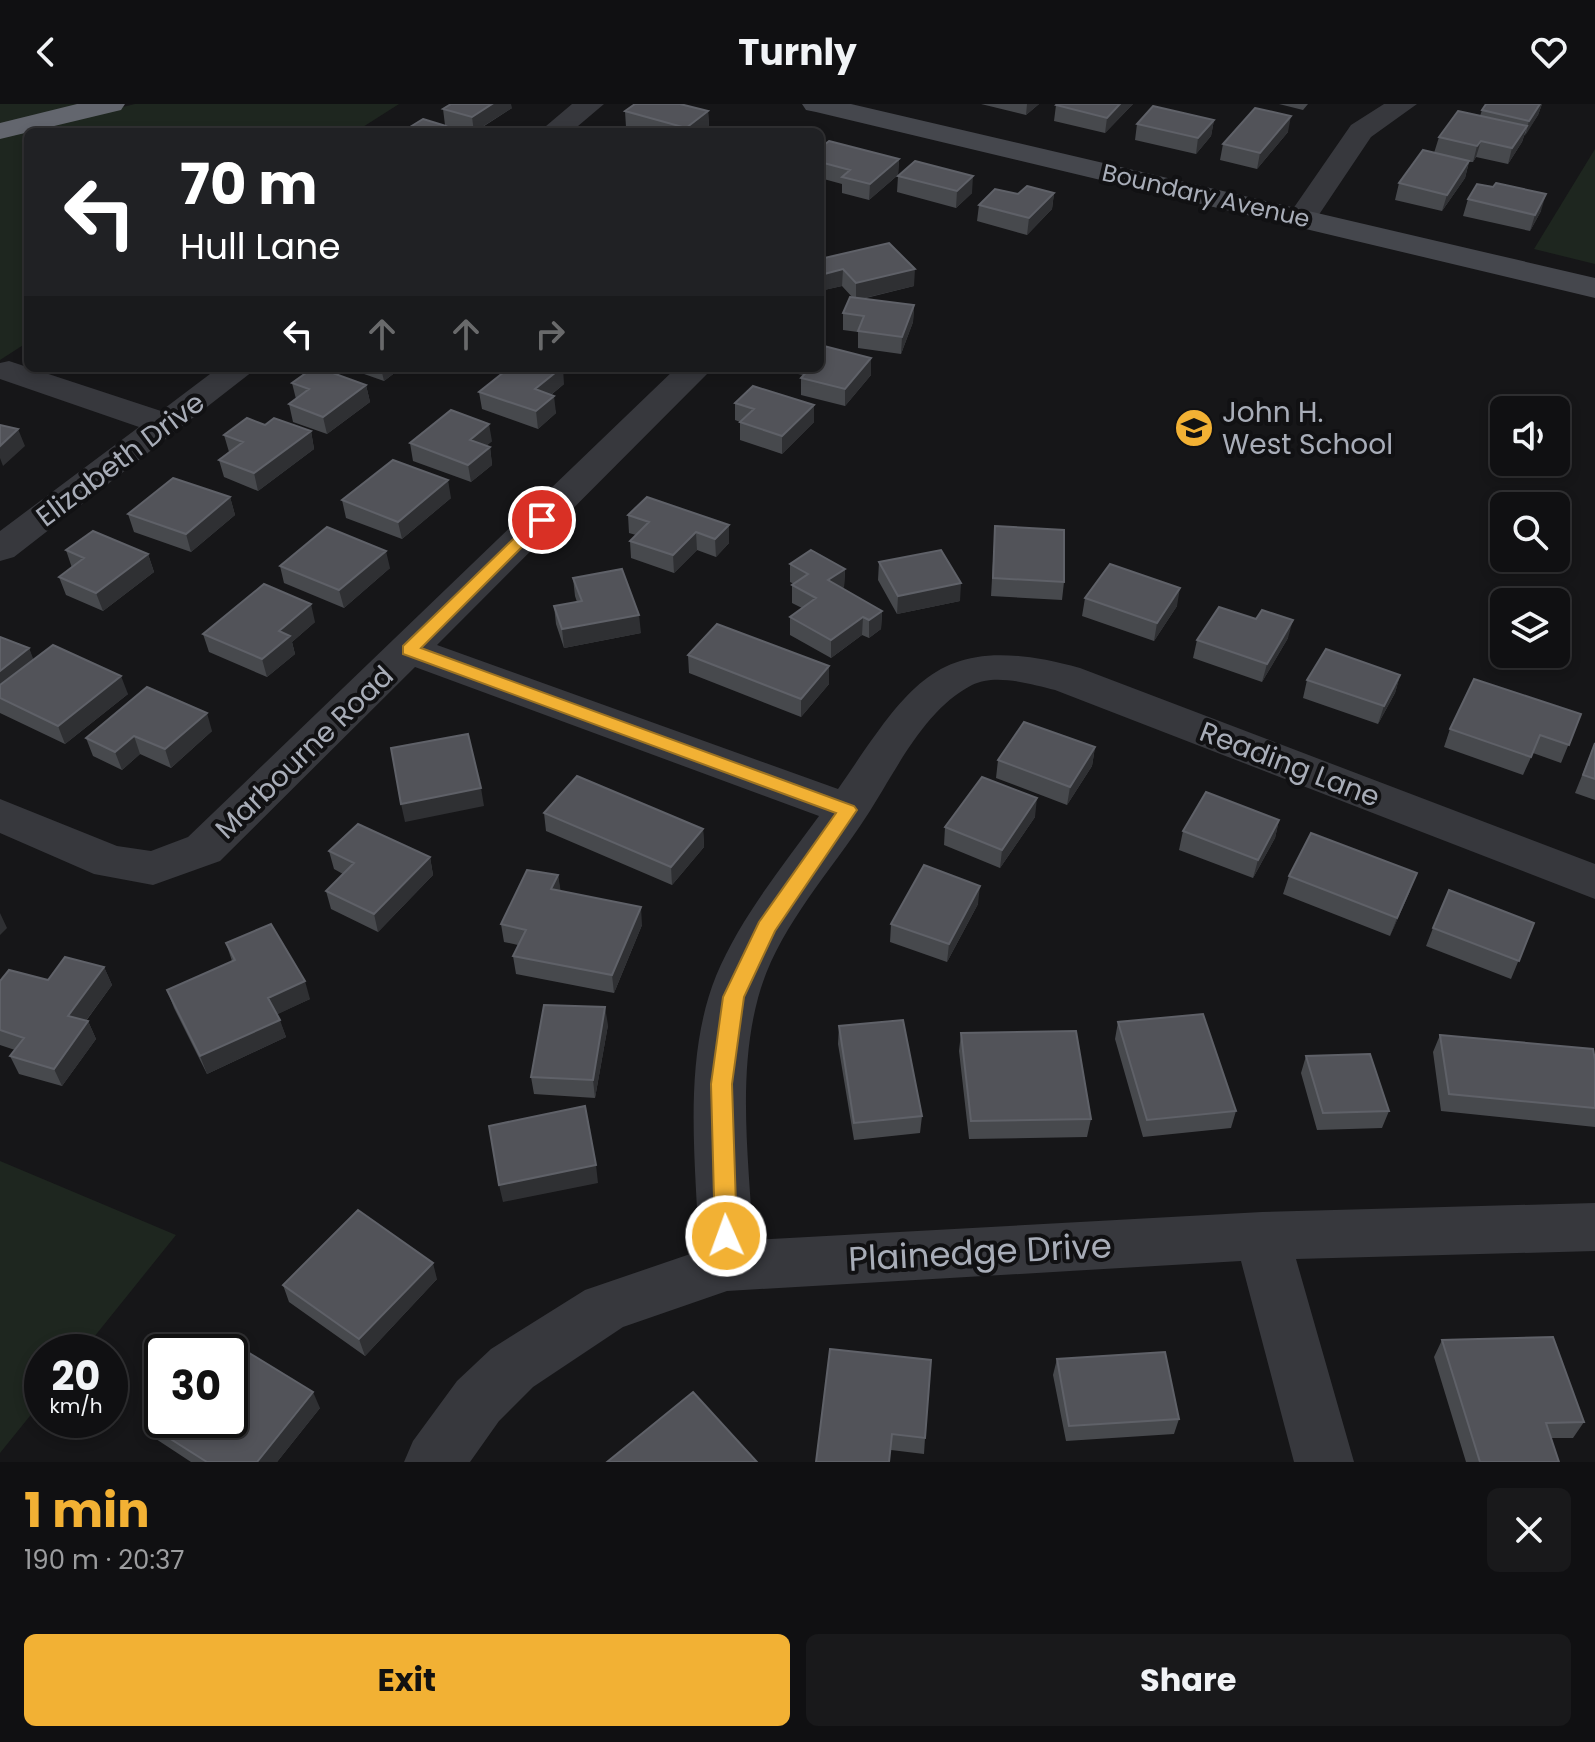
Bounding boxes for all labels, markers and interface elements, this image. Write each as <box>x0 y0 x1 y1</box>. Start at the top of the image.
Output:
text: Turnly <box>738 27 857 78</box>
icon: back <box>24 30 68 74</box>
icon: heart <box>1527 30 1571 74</box>
text: 70 m <box>180 145 318 224</box>
street label: Boundary Avenue <box>1099 156 1313 235</box>
icon: left <box>48 160 152 264</box>
text: Hull Lane <box>180 221 341 272</box>
icon: left <box>276 312 320 356</box>
icon: ahead <box>360 312 404 356</box>
icon: ahead <box>444 312 488 356</box>
icon: right <box>528 312 572 356</box>
street label: Elizabeth Drive <box>28 383 213 536</box>
place label: John H. West School <box>1222 393 1393 464</box>
map controls <box>1490 396 1570 668</box>
button: sound <box>1490 396 1570 476</box>
school or university icon: John H. West School <box>1173 407 1215 449</box>
pin <box>508 486 576 554</box>
button: search <box>1490 492 1570 572</box>
icon: arrive <box>520 498 564 542</box>
button: layers <box>1490 588 1570 668</box>
street label: Marbourne Road <box>207 657 402 848</box>
street label: Reading Lane <box>1194 712 1385 817</box>
position arrow <box>684 1194 768 1278</box>
street label: Plainedge Drive <box>847 1221 1113 1283</box>
speed limit sign: 30 <box>144 1334 248 1438</box>
text: 20 <box>52 1348 100 1404</box>
text: km/h <box>49 1392 103 1420</box>
text: 1 min <box>24 1477 150 1544</box>
button: close <box>1487 1488 1571 1572</box>
text: 190 m · 20:37 <box>24 1542 184 1578</box>
button: Exit <box>24 1634 790 1726</box>
button: Share <box>806 1634 1571 1726</box>

